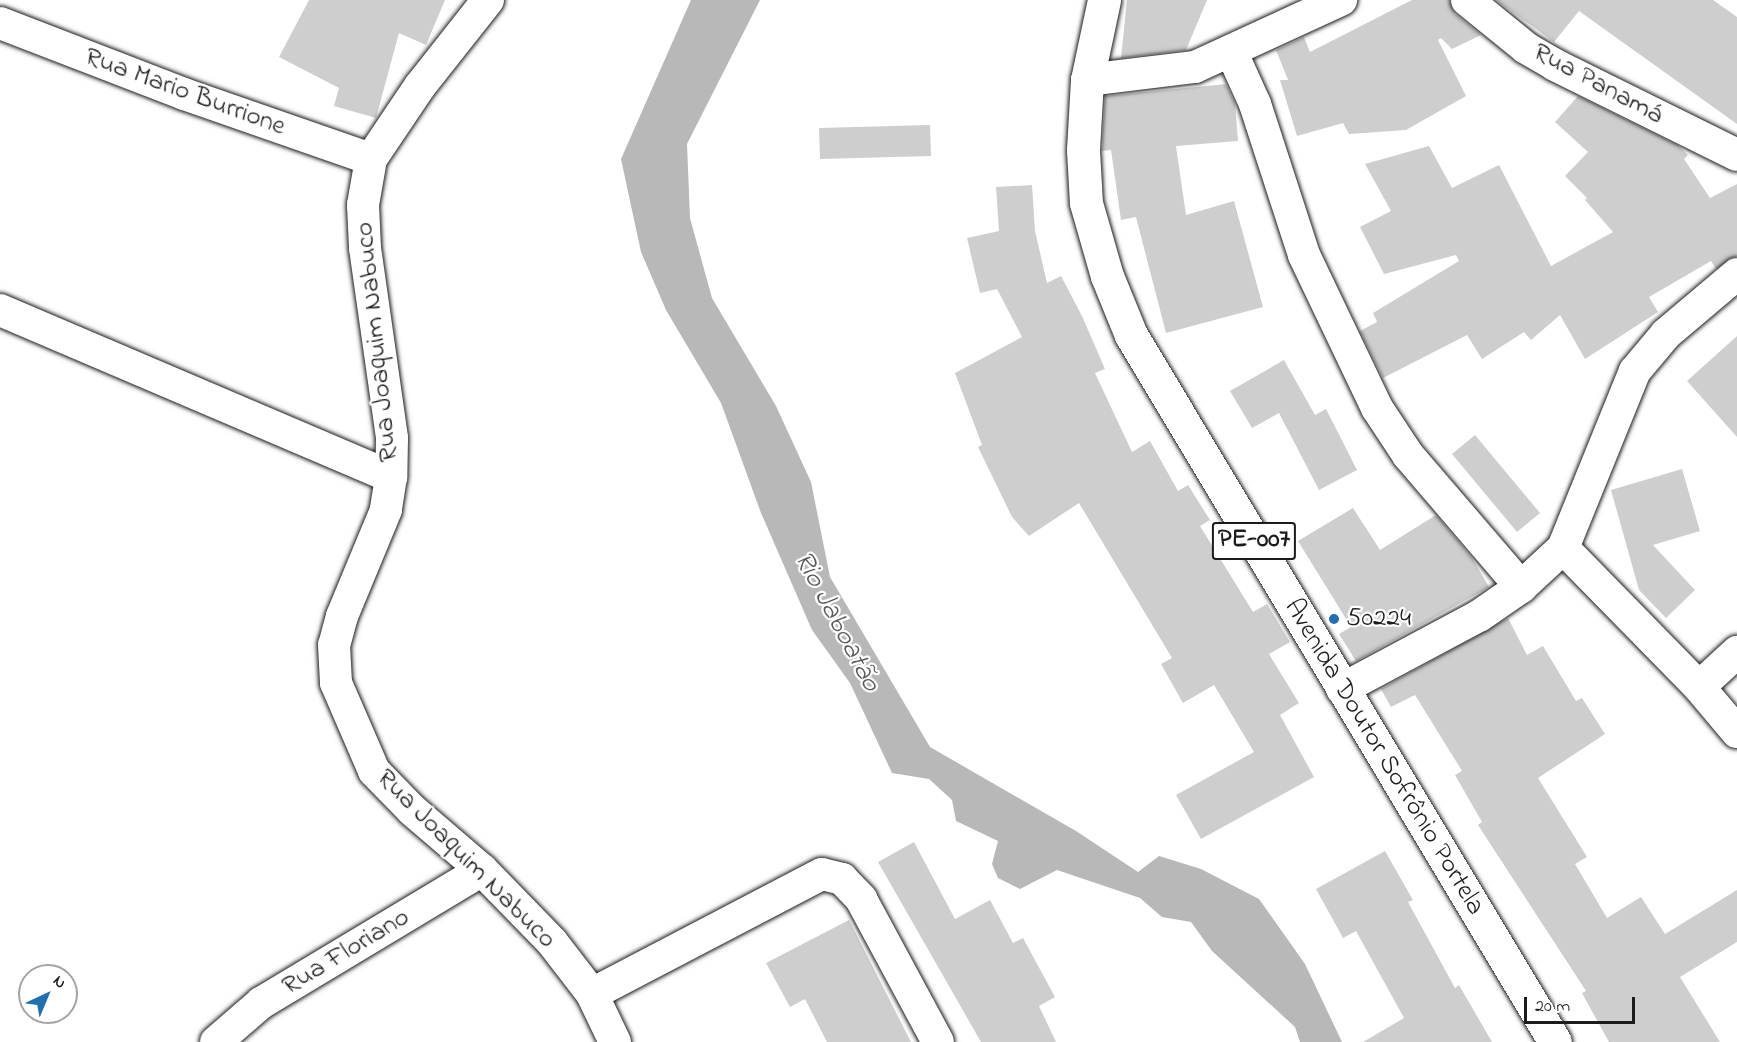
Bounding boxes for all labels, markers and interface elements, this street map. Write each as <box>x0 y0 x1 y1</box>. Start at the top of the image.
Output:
street label: Rua Panamá <box>1527 36 1669 132</box>
street label: Rua Mario Burrione <box>80 41 290 143</box>
street label: Rua Joaquim Nabuco <box>348 220 406 464</box>
road number: PE-007 <box>1210 518 1298 564</box>
water label: Rio Jaboatão <box>785 546 887 698</box>
street label: Avenida Doutor Sofrônio Portela <box>1277 593 1491 921</box>
place label: 50224 <box>1346 603 1411 635</box>
marker: 50224 <box>1327 612 1341 626</box>
street label: Rua Joaquim Nabuco <box>369 762 563 956</box>
street label: Rua Floriano <box>276 901 416 1003</box>
north arrow <box>18 964 78 1024</box>
text: N <box>47 970 71 995</box>
scale bar <box>1527 985 1638 1023</box>
text: 20 m <box>1535 994 1570 1020</box>

